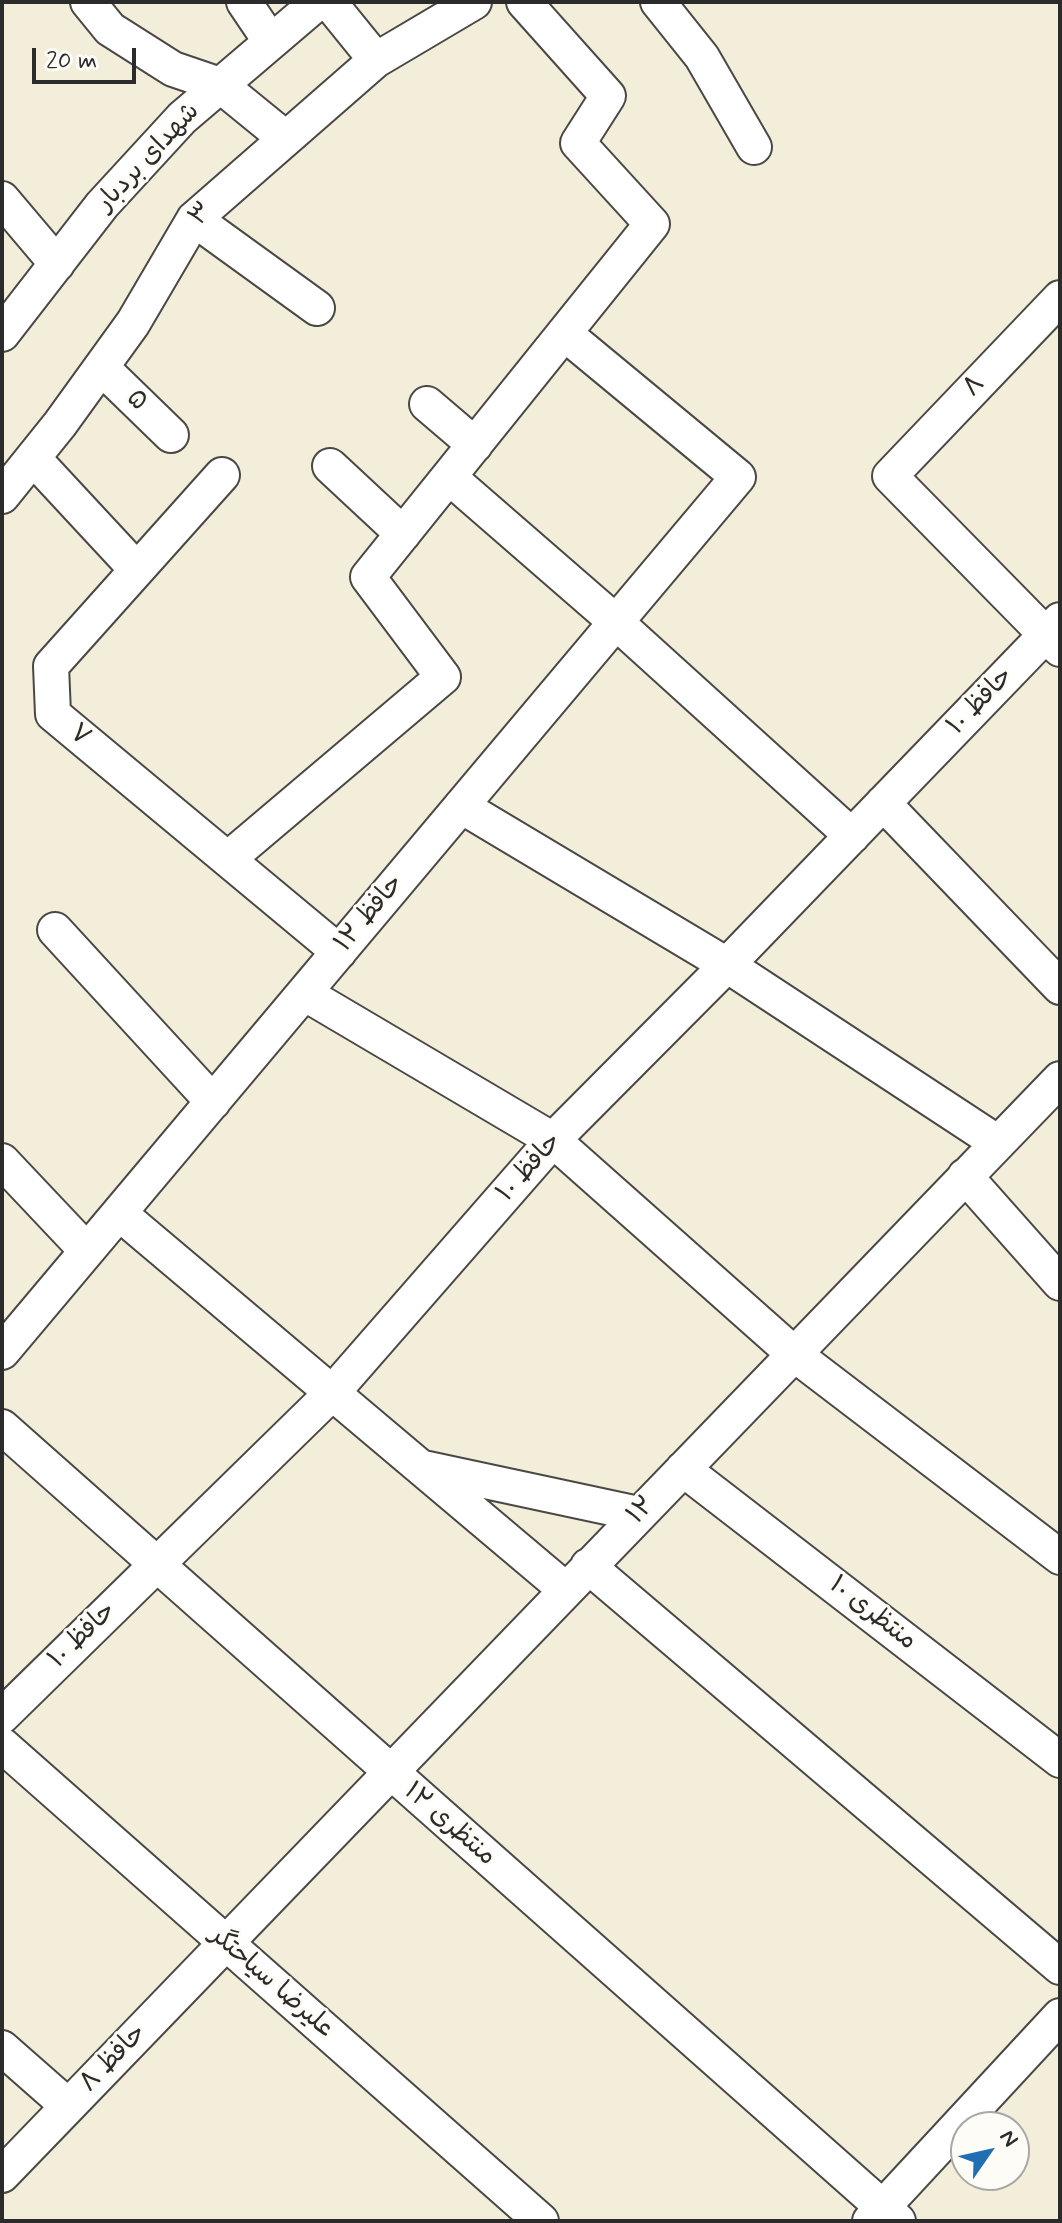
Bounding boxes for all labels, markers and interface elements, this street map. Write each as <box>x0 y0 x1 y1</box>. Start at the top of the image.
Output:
scale bar <box>36 32 140 82</box>
text: 20 m <box>46 46 97 77</box>
street label: شهدای بردبار <box>91 97 207 219</box>
street label: ۳ <box>183 197 221 233</box>
street label: ۸ <box>957 370 993 404</box>
street label: ۵ <box>119 384 153 418</box>
street label: حافظ ۱۰ <box>941 662 1021 742</box>
street label: ۷ <box>62 718 96 754</box>
street label: حافظ ۱۲ <box>329 869 411 959</box>
street label: حافظ ۱۰ <box>491 1127 569 1209</box>
street label: ۱۲ <box>621 1490 663 1532</box>
street label: منتظری ۱۰ <box>822 1570 922 1658</box>
street label: حافظ ۱۰ <box>43 1596 123 1676</box>
street label: منتظری ۱۲ <box>397 1777 501 1873</box>
street label: علیرضا سیاحتگر <box>202 1920 340 2046</box>
street label: حافظ ۸ <box>74 2019 154 2099</box>
north arrow <box>950 2111 1030 2191</box>
text: N <box>993 2125 1024 2153</box>

